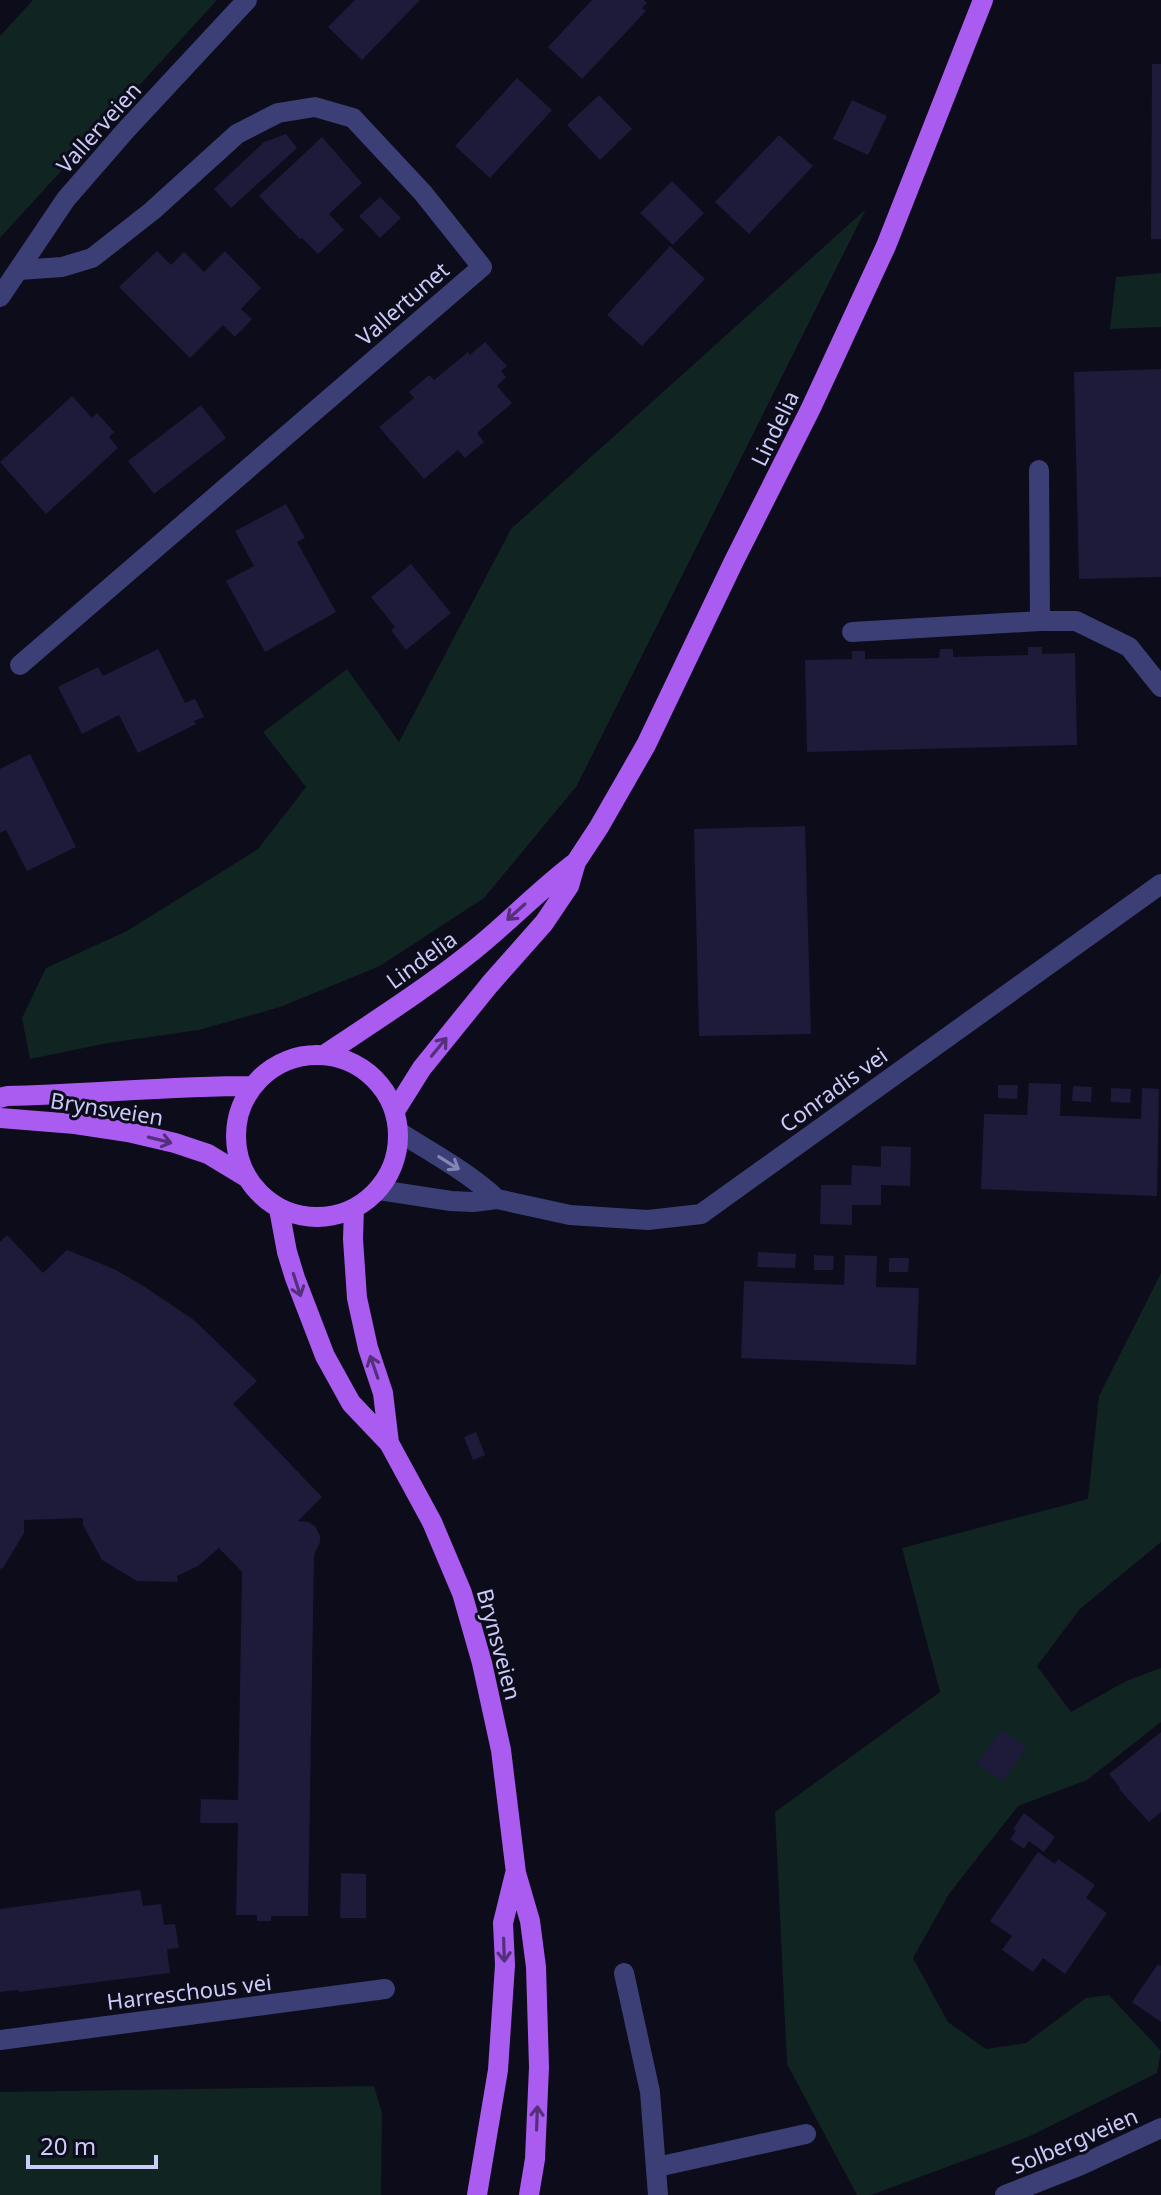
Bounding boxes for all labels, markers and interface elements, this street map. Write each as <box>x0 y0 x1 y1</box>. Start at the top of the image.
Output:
street label: Vallerveien <box>49 75 147 179</box>
street label: Vallertunet <box>349 254 455 352</box>
street label: Lindelia <box>743 385 805 471</box>
one-way arrow <box>507 902 527 920</box>
street label: Lindelia <box>380 923 462 995</box>
one-way arrow <box>430 1037 448 1058</box>
street label: Conradis vei <box>773 1040 893 1138</box>
street label: Brynsveien <box>48 1084 166 1132</box>
one-way arrow <box>147 1133 173 1148</box>
one-way arrow <box>437 1156 460 1172</box>
one-way arrow <box>290 1271 305 1297</box>
one-way arrow <box>366 1355 380 1379</box>
street label: Brynsveien <box>471 1585 529 1703</box>
one-way arrow <box>497 1936 512 1963</box>
street label: Harreschous vei <box>105 1966 273 2016</box>
street label: Solbergveien <box>1006 2100 1142 2180</box>
one-way arrow <box>530 2105 545 2132</box>
scale bar <box>28 2119 156 2169</box>
text: 20 m <box>40 2129 96 2162</box>

